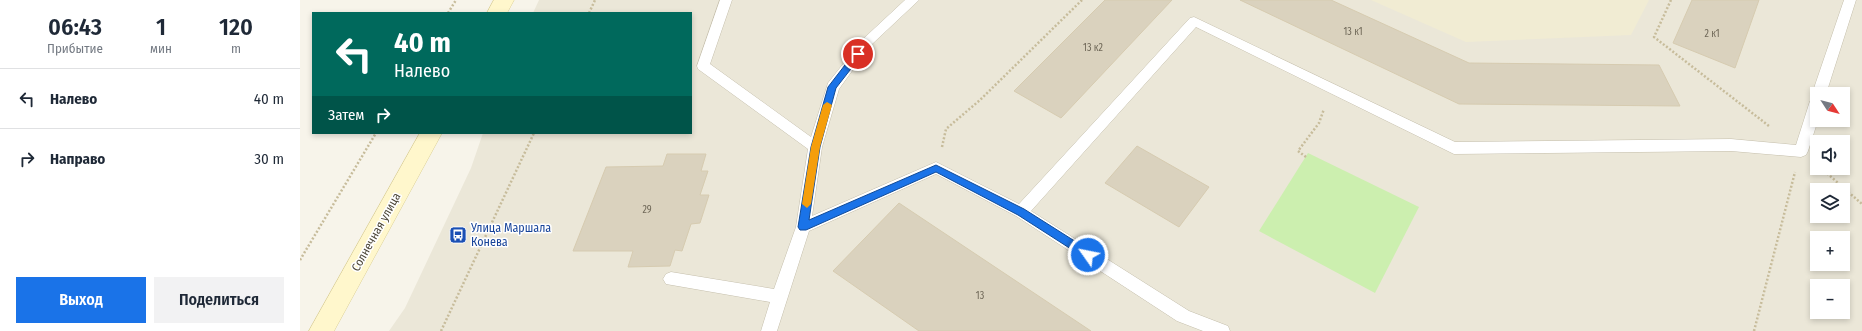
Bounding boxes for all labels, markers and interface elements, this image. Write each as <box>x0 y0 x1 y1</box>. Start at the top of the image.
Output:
text: 06:43 <box>48 13 102 41</box>
text: 1 <box>156 13 166 41</box>
text: 120 <box>219 13 253 41</box>
text: 40 m <box>394 26 451 59</box>
house number: 13 к1 <box>1343 26 1363 38</box>
icon: left <box>328 28 380 80</box>
house number: 2 к1 <box>1704 28 1720 40</box>
pin <box>841 37 875 71</box>
text: Прибытие <box>47 41 103 56</box>
text: мин <box>150 41 172 56</box>
text: m <box>231 41 241 56</box>
house number: 13 к2 <box>1083 42 1104 54</box>
icon: arrive <box>847 43 869 65</box>
text: Налево <box>394 60 450 82</box>
north arrow <box>1810 87 1850 127</box>
map controls <box>1810 87 1850 319</box>
icon: left <box>16 88 38 110</box>
text: Налево <box>50 90 97 108</box>
text: 40 m <box>254 90 284 108</box>
icon: right <box>372 104 394 126</box>
text: Затем <box>328 106 364 124</box>
button: sound <box>1810 135 1850 175</box>
icon: right <box>16 148 38 170</box>
text: Направо <box>50 150 105 168</box>
text: 30 m <box>254 150 284 168</box>
button: layers <box>1810 183 1850 223</box>
street label: Солнечная улица <box>349 190 403 274</box>
house number: 29 <box>642 204 652 216</box>
place label: Улица Маршала Конева <box>470 221 551 249</box>
bus stop icon: Улица Маршала Конева <box>448 225 468 245</box>
button: + <box>1810 231 1850 271</box>
position arrow <box>1067 234 1109 276</box>
button: Выход <box>16 277 146 323</box>
button: Поделиться <box>154 277 284 323</box>
button: − <box>1810 279 1850 319</box>
house number: 13 <box>976 290 985 302</box>

